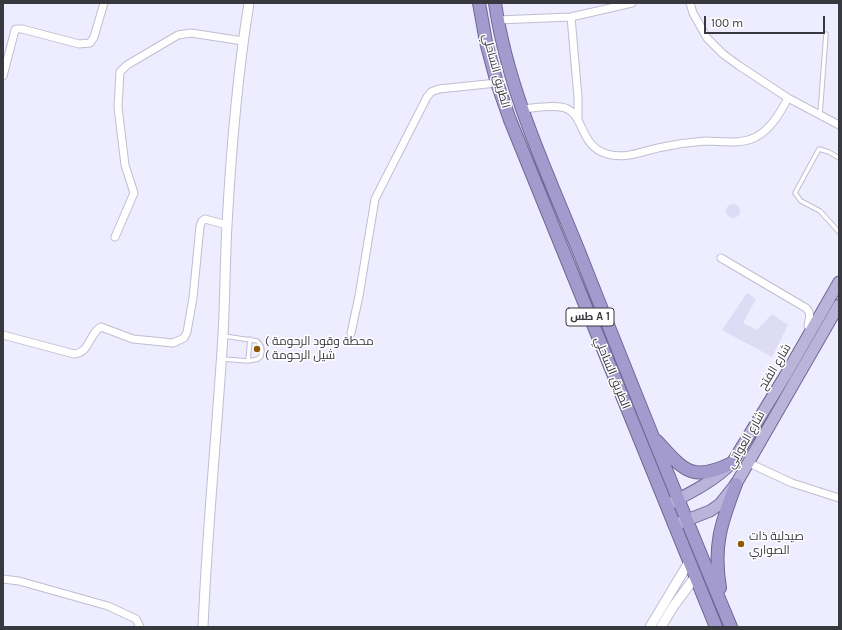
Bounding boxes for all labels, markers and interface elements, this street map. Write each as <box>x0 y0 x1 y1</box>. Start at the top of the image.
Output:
scale bar <box>706 8 827 34</box>
text: 100 m <box>711 16 743 30</box>
street label: الطريق الساحلي <box>479 32 513 110</box>
road number: طس A 1 <box>566 308 614 326</box>
place label: ( محطة وقود الرحومة ( شيل الرحومة <box>265 335 374 363</box>
street label: الطريق الساحلي <box>591 335 633 411</box>
street label: شارع الفتح <box>756 341 794 393</box>
marker: ( محطة وقود الرحومة ( شيل الرحومة <box>252 344 262 354</box>
street label: شارع العواتي <box>724 409 768 471</box>
place label: صيدلية ذات الصواري <box>749 530 804 558</box>
marker: صيدلية ذات الصواري <box>736 539 746 549</box>

